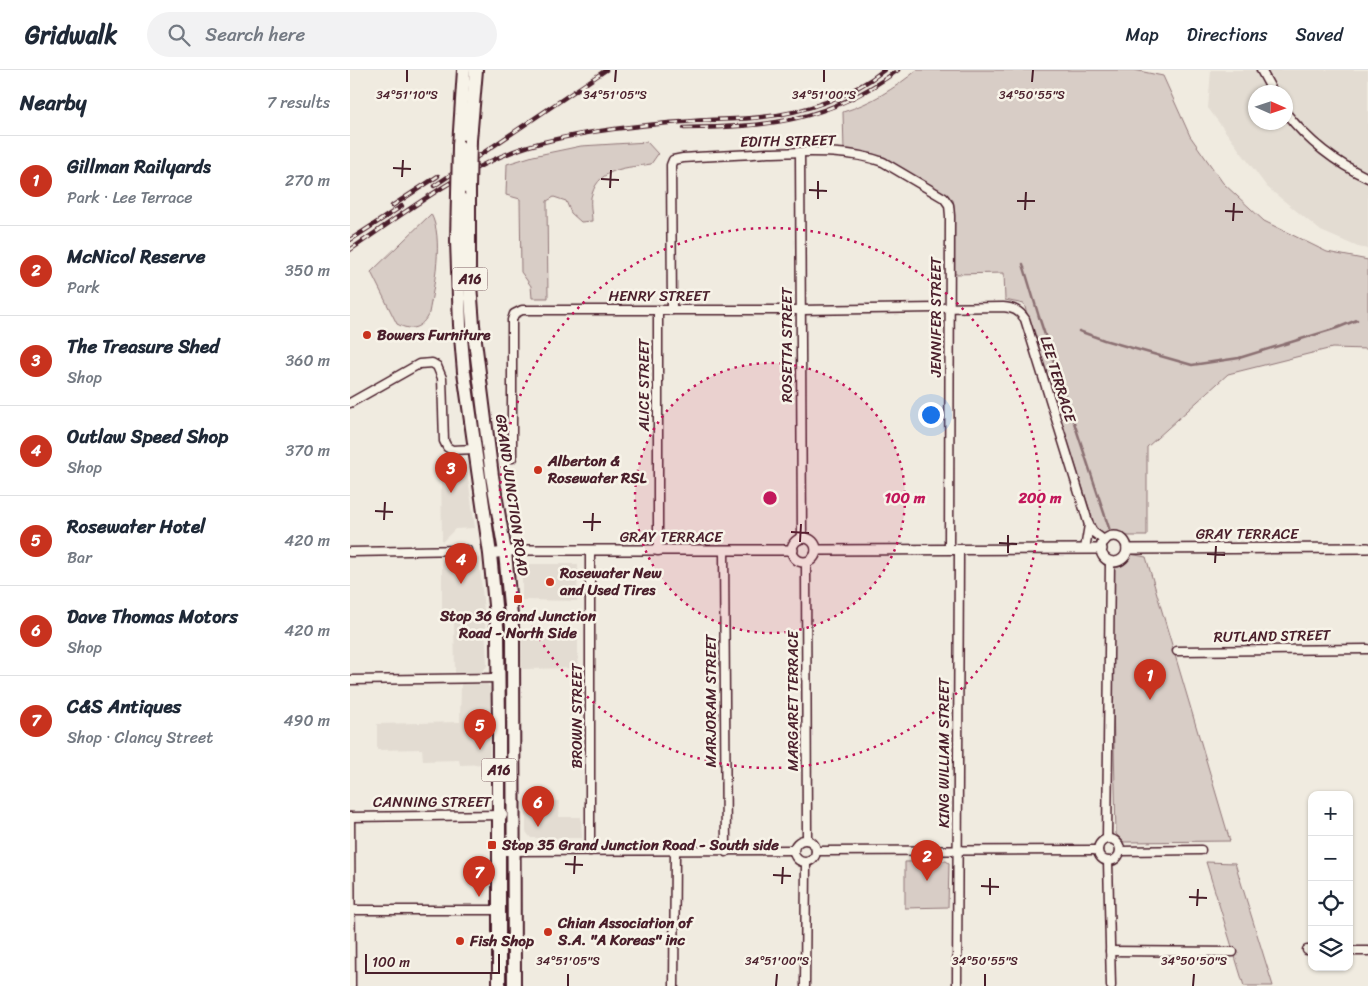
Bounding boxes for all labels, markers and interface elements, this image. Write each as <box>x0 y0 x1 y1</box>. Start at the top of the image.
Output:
search box <box>147 12 497 57</box>
text: Gridwalk <box>25 14 117 56</box>
text: Search here <box>205 18 305 51</box>
text: Map <box>1126 19 1159 51</box>
text: Directions <box>1187 19 1268 51</box>
text: Saved <box>1296 19 1343 51</box>
icon: search <box>165 21 193 49</box>
text: Nearby <box>20 84 86 122</box>
text: 34°51'10"S <box>376 84 438 106</box>
text: 34°51'05"S <box>583 84 647 106</box>
text: 34°51'00"S <box>792 84 856 106</box>
text: 34°50'55"S <box>999 84 1065 106</box>
north arrow <box>1248 85 1293 130</box>
text: 7 results <box>267 88 330 117</box>
street label: EDITH STREET <box>740 127 838 155</box>
text: Gillman Railyards <box>67 150 211 183</box>
text: 1 <box>33 166 39 195</box>
text: 270 m <box>285 166 330 195</box>
text: Park · Lee Terrace <box>67 183 193 212</box>
text: McNicol Reserve <box>67 240 205 273</box>
street label: JENNIFER STREET <box>923 255 949 378</box>
text: 2 <box>31 256 41 285</box>
text: 350 m <box>285 256 330 285</box>
road number: A16 <box>452 268 488 290</box>
text: Park <box>67 273 100 302</box>
street label: HENRY STREET <box>608 283 711 309</box>
street label: ROSETTA STREET <box>774 287 800 402</box>
place label: Bowers Furniture <box>377 322 491 348</box>
marker: Bowers Furniture <box>361 329 373 341</box>
text: The Treasure Shed <box>67 330 219 363</box>
street label: LEE TERRACE <box>1033 332 1084 427</box>
street label: ALICE STREET <box>631 337 657 432</box>
text: 3 <box>32 346 40 375</box>
text: 360 m <box>286 346 330 375</box>
text: Shop <box>67 363 102 392</box>
your location <box>918 402 944 428</box>
street label: GRAND JUNCTION ROAD <box>488 413 536 577</box>
text: Outlaw Speed Shop <box>67 420 228 453</box>
text: 4 <box>31 436 41 465</box>
text: 370 m <box>286 436 330 465</box>
place label: Alberton & Rosewater RSL <box>547 448 648 491</box>
pin: 3 <box>435 452 467 493</box>
text: Shop <box>67 453 102 482</box>
marker: Alberton & Rosewater RSL <box>532 464 544 476</box>
text: 100 m <box>885 485 926 511</box>
text: 200 m <box>1017 485 1062 511</box>
centre of rings <box>761 489 779 507</box>
text: Rosewater Hotel <box>67 510 206 543</box>
street label: GRAY TERRACE <box>1196 521 1300 547</box>
street label: GRAY TERRACE <box>620 524 724 550</box>
text: 5 <box>31 526 41 555</box>
text: 420 m <box>284 526 330 555</box>
text: Bar <box>67 543 92 572</box>
pin: 4 <box>445 543 477 584</box>
place label: Rosewater New and Used Tires <box>559 560 662 603</box>
marker: Rosewater New and Used Tires <box>544 576 556 588</box>
marker: Stop 36 Grand Junction Road - North Side <box>512 593 524 605</box>
text: Dave Thomas Motors <box>67 600 238 633</box>
place label: Stop 36 Grand Junction Road - North Side <box>439 603 597 646</box>
text: 6 <box>31 616 41 645</box>
text: 420 m <box>284 616 330 645</box>
street label: RUTLAND STREET <box>1214 622 1332 650</box>
street label: MARGARET TERRACE <box>780 629 806 771</box>
text: Shop <box>67 633 102 662</box>
street label: MARJORAM STREET <box>698 633 724 768</box>
pin: 1 <box>1134 659 1166 700</box>
street label: BROWN STREET <box>564 662 590 769</box>
street label: KING WILLIAM STREET <box>931 677 957 828</box>
text: C&S Antiques <box>67 690 181 723</box>
text: 7 <box>31 706 41 735</box>
text: 490 m <box>284 706 330 735</box>
pin: 5 <box>464 709 496 750</box>
text: Shop · Clancy Street <box>67 723 213 752</box>
road number: A16 <box>482 758 516 782</box>
pin: 6 <box>522 786 554 827</box>
street label: CANNING STREET <box>373 789 493 815</box>
map controls <box>1308 791 1353 971</box>
button: + <box>1308 791 1353 836</box>
place label: Stop 35 Grand Junction Road - South side <box>501 832 779 858</box>
button: − <box>1308 836 1353 881</box>
marker: Stop 35 Grand Junction Road - South side <box>486 839 498 851</box>
pin: 2 <box>911 840 943 881</box>
pin: 7 <box>463 856 495 897</box>
button: locate <box>1308 881 1353 926</box>
place label: Chian Association of S.A. "A Koreas" inc <box>557 910 695 953</box>
marker: Chian Association of S.A. "A Koreas" inc <box>542 926 554 938</box>
button: layers <box>1308 926 1353 971</box>
place label: Fish Shop <box>469 928 534 954</box>
marker: Fish Shop <box>454 935 466 947</box>
text: 100 m <box>372 950 410 975</box>
text: 34°51'05"S <box>536 950 600 972</box>
text: 34°51'00"S <box>745 950 809 972</box>
text: 34°50'55"S <box>952 950 1018 972</box>
text: 34°50'50"S <box>1161 950 1227 972</box>
scale bar <box>365 951 500 974</box>

